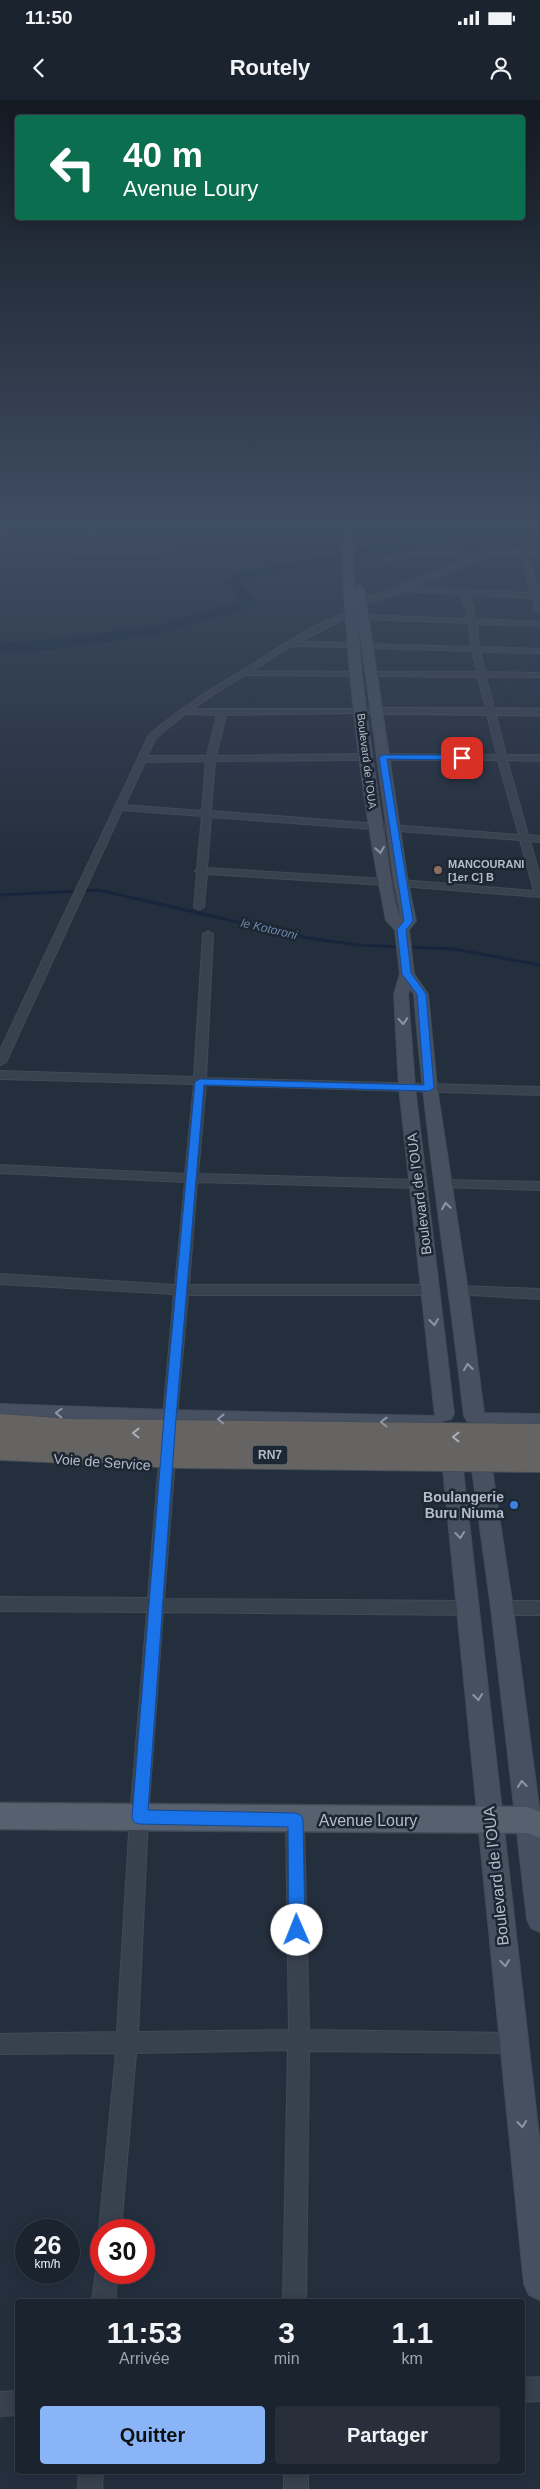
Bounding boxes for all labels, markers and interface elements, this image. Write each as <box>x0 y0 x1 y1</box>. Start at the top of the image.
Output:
text: 11:50 <box>25 7 73 28</box>
icon: back <box>25 54 53 82</box>
icon: person <box>487 54 515 82</box>
text: Routely <box>230 55 310 80</box>
icon: left <box>40 135 105 200</box>
text: 40 m <box>123 135 203 174</box>
text: Avenue Loury <box>123 176 258 201</box>
street label: Boulevard de l'OUA <box>355 712 379 810</box>
pin <box>441 737 483 779</box>
icon: arrive <box>448 744 476 772</box>
one-way arrow <box>374 847 385 855</box>
place label: MANCOURANI [1er C] B <box>448 858 524 883</box>
marker: MANCOURANI [1er C] B <box>432 864 444 876</box>
water label: le Kotoroni <box>239 916 299 942</box>
one-way arrow <box>397 1018 408 1026</box>
street label: Boulevard de l'OUA <box>404 1132 434 1256</box>
one-way arrow <box>442 1202 452 1211</box>
one-way arrow <box>428 1319 439 1327</box>
one-way arrow <box>463 1363 474 1371</box>
one-way arrow <box>55 1408 63 1419</box>
one-way arrow <box>217 1413 225 1424</box>
one-way arrow <box>380 1417 388 1427</box>
one-way arrow <box>132 1428 140 1439</box>
one-way arrow <box>452 1432 460 1442</box>
road number: RN7 <box>252 1446 288 1464</box>
street label: Voie de Service <box>53 1451 151 1473</box>
place label: Boulangerie Buru Niuma <box>423 1489 504 1521</box>
marker: Boulangerie Buru Niuma <box>508 1499 520 1511</box>
one-way arrow <box>454 1531 465 1539</box>
one-way arrow <box>472 1693 483 1701</box>
one-way arrow <box>517 1779 528 1787</box>
street label: Boulevard de l'OUA <box>480 1805 512 1947</box>
street label: Avenue Loury <box>319 1812 417 1829</box>
position arrow <box>270 1903 322 1955</box>
one-way arrow <box>499 1959 510 1967</box>
one-way arrow <box>516 2121 527 2129</box>
speed limit sign: 30 <box>90 2219 155 2284</box>
text: 26 <box>34 2231 61 2259</box>
text: km/h <box>34 2257 61 2271</box>
text: 11:53 <box>107 2316 182 2349</box>
text: 3 <box>278 2316 295 2349</box>
text: 1.1 <box>391 2316 433 2349</box>
text: Arrivée <box>119 2350 170 2367</box>
text: min <box>274 2350 300 2367</box>
text: km <box>402 2350 423 2367</box>
button: Quitter <box>40 2406 265 2464</box>
button: Partager <box>275 2406 500 2464</box>

